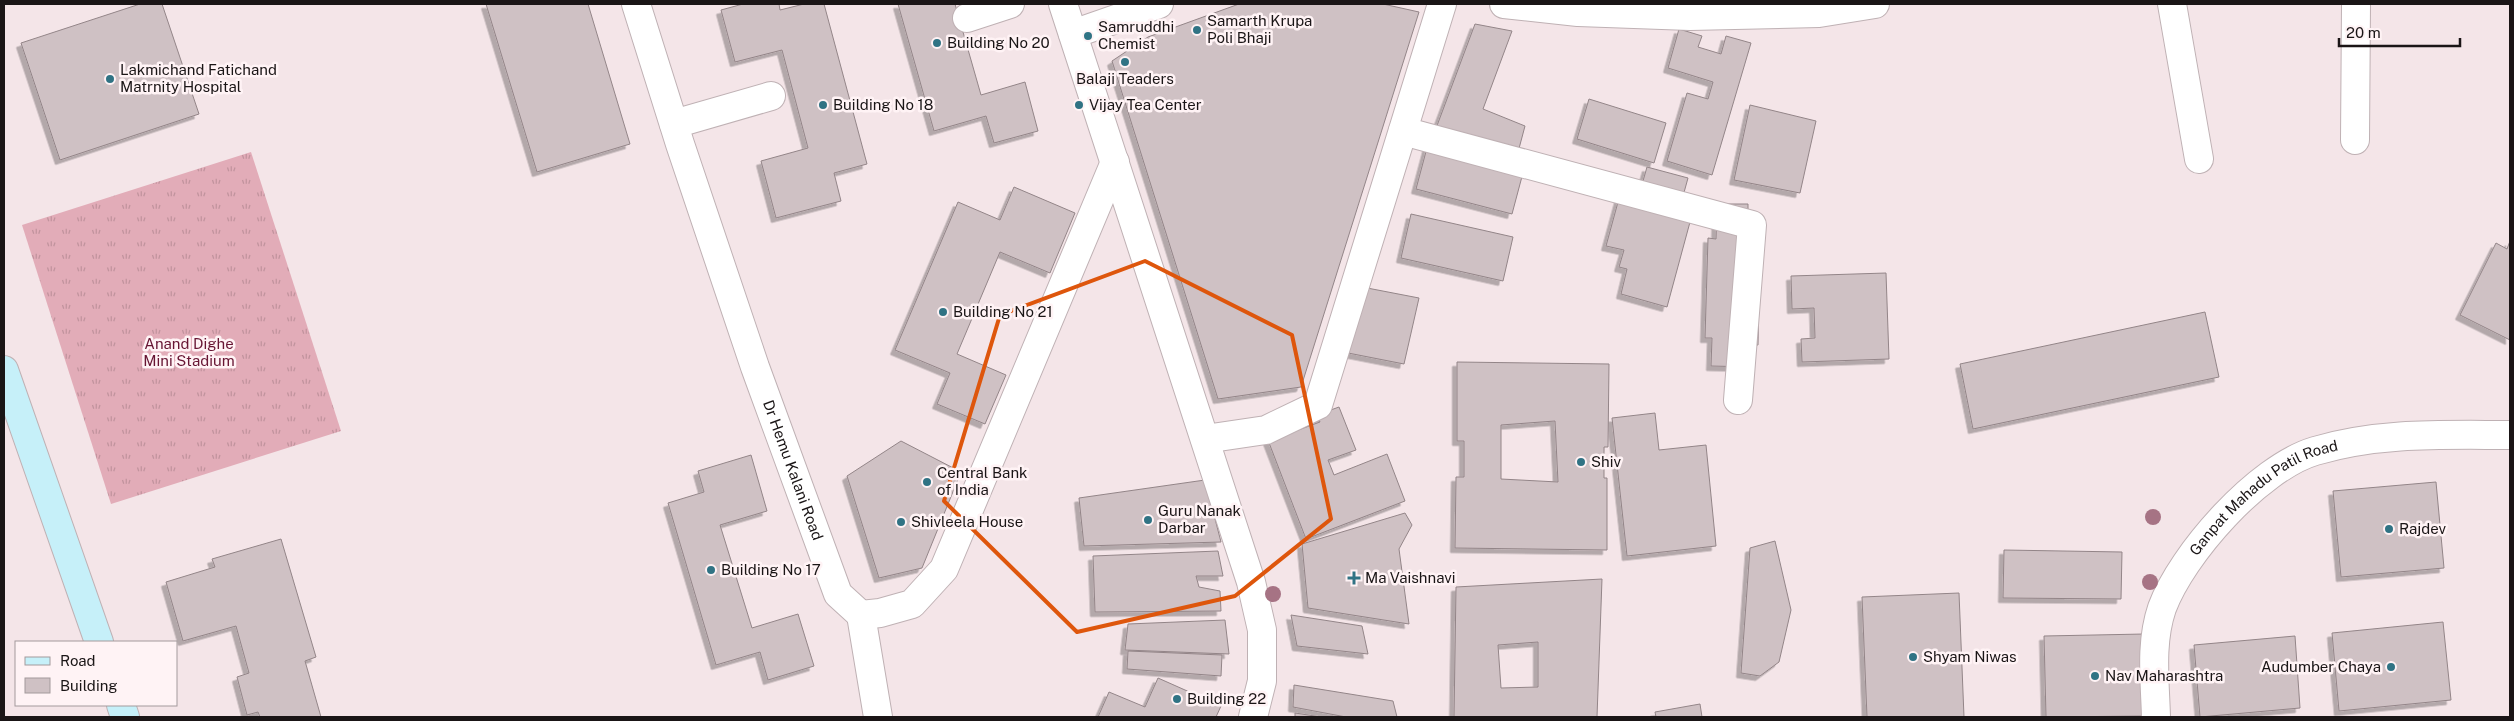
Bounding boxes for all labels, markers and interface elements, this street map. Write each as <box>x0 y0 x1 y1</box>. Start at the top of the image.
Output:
place label: Samarth Krupa Poli Bhaji <box>1207 12 1312 46</box>
scale bar <box>2339 15 2460 47</box>
place label: Samruddhi Chemist <box>1098 18 1174 52</box>
marker: Samarth Krupa Poli Bhaji <box>1191 24 1203 36</box>
text: 20 m <box>2346 24 2381 41</box>
marker: Samruddhi Chemist <box>1082 30 1094 42</box>
place label: Building No 20 <box>947 34 1050 51</box>
marker: Building No 20 <box>931 37 943 49</box>
marker: Balaji Teaders <box>1119 56 1131 68</box>
place label: Lakmichand Fatichand Matrnity Hospital <box>120 61 277 95</box>
place label: Balaji Teaders <box>1076 70 1174 87</box>
marker: Lakmichand Fatichand Matrnity Hospital <box>104 73 116 85</box>
place label: Building No 18 <box>833 96 933 113</box>
place label: Vijay Tea Center <box>1089 96 1202 113</box>
marker: Building No 18 <box>817 99 829 111</box>
marker: Vijay Tea Center <box>1073 99 1085 111</box>
place label: Building No 21 <box>953 303 1053 320</box>
marker: Building No 21 <box>937 306 949 318</box>
park label: Anand Dighe Mini Stadium <box>143 335 235 369</box>
street label: Dr Hemu Kalani Road <box>760 398 827 543</box>
street label: Ganpat Mahadu Patil Road <box>2186 436 2339 558</box>
place label: Shiv <box>1591 453 1621 470</box>
marker: Shiv <box>1575 456 1587 468</box>
place label: Central Bank of India <box>937 464 1027 498</box>
marker: Central Bank of India <box>921 476 933 488</box>
place label: Guru Nanak Darbar <box>1158 502 1241 536</box>
place label: Shivleela House <box>911 513 1023 530</box>
marker: Guru Nanak Darbar <box>1142 514 1154 526</box>
marker: Shivleela House <box>895 516 907 528</box>
place label: Rajdev <box>2399 520 2447 537</box>
marker: Rajdev <box>2383 523 2395 535</box>
place label: Building No 17 <box>721 561 821 578</box>
marker: Building No 17 <box>705 564 717 576</box>
place label: Ma Vaishnavi <box>1365 569 1455 586</box>
marker: Ma Vaishnavi <box>1347 571 1361 585</box>
legend <box>15 641 178 706</box>
place label: Shyam Niwas <box>1923 648 2017 665</box>
marker: Shyam Niwas <box>1907 651 1919 663</box>
text: Road <box>60 652 96 669</box>
place label: Audumber Chaya <box>2261 658 2381 675</box>
marker: Audumber Chaya <box>2385 661 2397 673</box>
place label: Nav Maharashtra <box>2105 667 2223 684</box>
marker: Nav Maharashtra <box>2089 670 2101 682</box>
text: Building <box>60 677 118 694</box>
place label: Building 22 <box>1187 690 1266 707</box>
marker: Building 22 <box>1171 693 1183 705</box>

